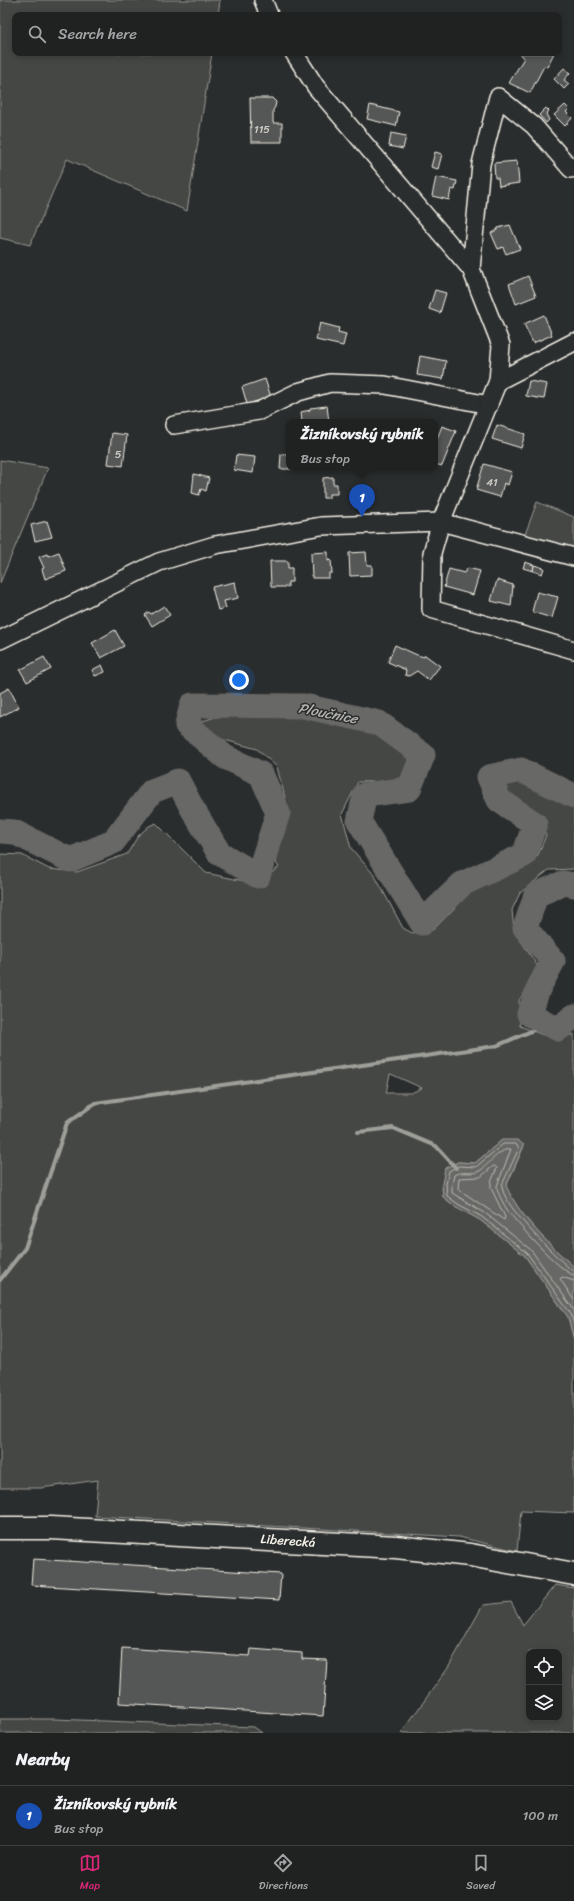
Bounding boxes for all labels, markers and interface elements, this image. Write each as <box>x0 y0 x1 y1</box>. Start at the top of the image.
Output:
search box <box>12 12 562 56</box>
text: Search here <box>58 21 137 47</box>
icon: search <box>26 23 48 45</box>
house number: 115 <box>254 120 270 139</box>
popup <box>286 419 438 471</box>
text: Žizníkovský rybník <box>301 421 423 447</box>
house number: 5 <box>115 445 122 464</box>
text: Bus stop <box>301 447 350 470</box>
house number: 41 <box>486 473 498 492</box>
pin: 1 <box>349 484 375 517</box>
your location <box>229 670 249 690</box>
water label: Ploučnice <box>296 696 361 732</box>
street label: Liberecká <box>260 1527 317 1554</box>
map controls <box>526 1649 562 1721</box>
button: locate <box>526 1649 562 1685</box>
button: layers <box>526 1685 562 1721</box>
text: Nearby <box>16 1744 70 1774</box>
text: Žizníkovský rybník <box>54 1791 177 1817</box>
text: 1 <box>26 1804 32 1827</box>
text: 100 m <box>523 1804 558 1827</box>
text: Bus stop <box>54 1817 103 1840</box>
tab: Map <box>79 1852 101 1895</box>
tab: Directions <box>259 1852 308 1895</box>
tab: Saved <box>466 1852 495 1895</box>

